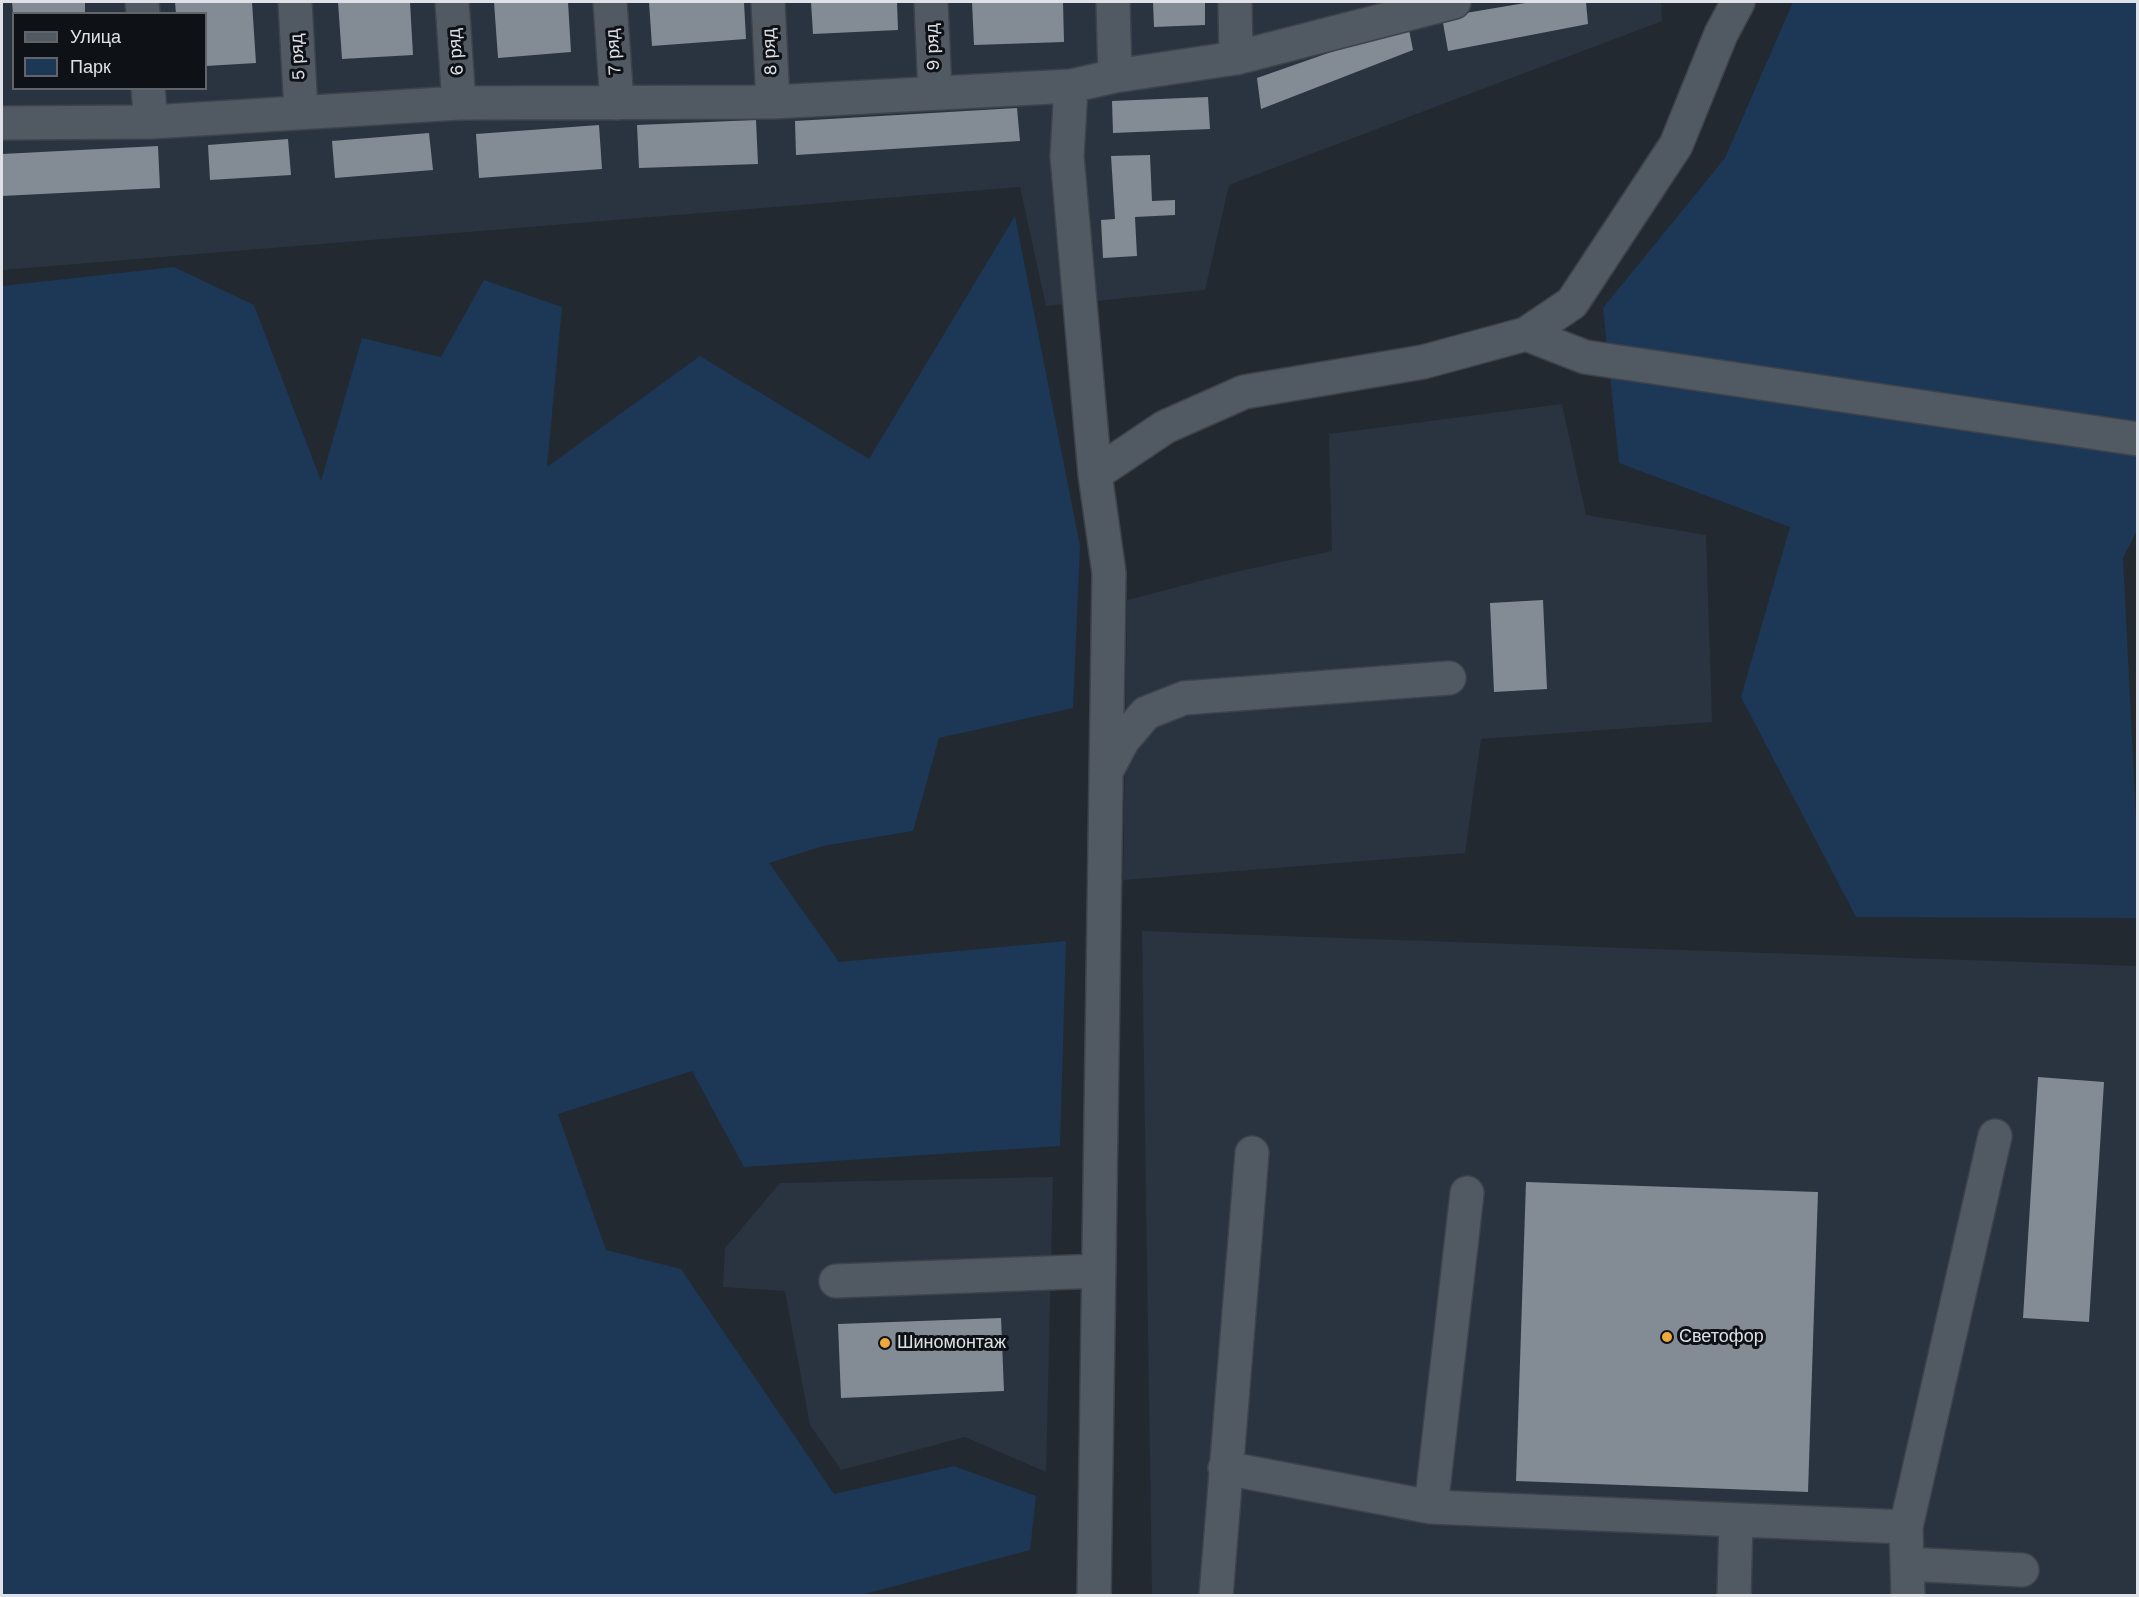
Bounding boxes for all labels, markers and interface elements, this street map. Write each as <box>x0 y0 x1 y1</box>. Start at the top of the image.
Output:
legend <box>12 12 207 90</box>
street label: 9 ряд <box>921 23 945 71</box>
text: Улица <box>70 26 121 47</box>
street label: 6 ряд <box>444 28 468 76</box>
street label: 7 ряд <box>602 28 626 76</box>
street label: 8 ряд <box>758 28 782 76</box>
street label: 5 ряд <box>286 33 310 81</box>
text: Парк <box>70 56 111 77</box>
place label: Светофор <box>1679 1326 1764 1348</box>
marker: Светофор <box>1660 1330 1674 1344</box>
place label: Шиномонтаж <box>897 1332 1006 1354</box>
marker: Шиномонтаж <box>878 1336 892 1350</box>

